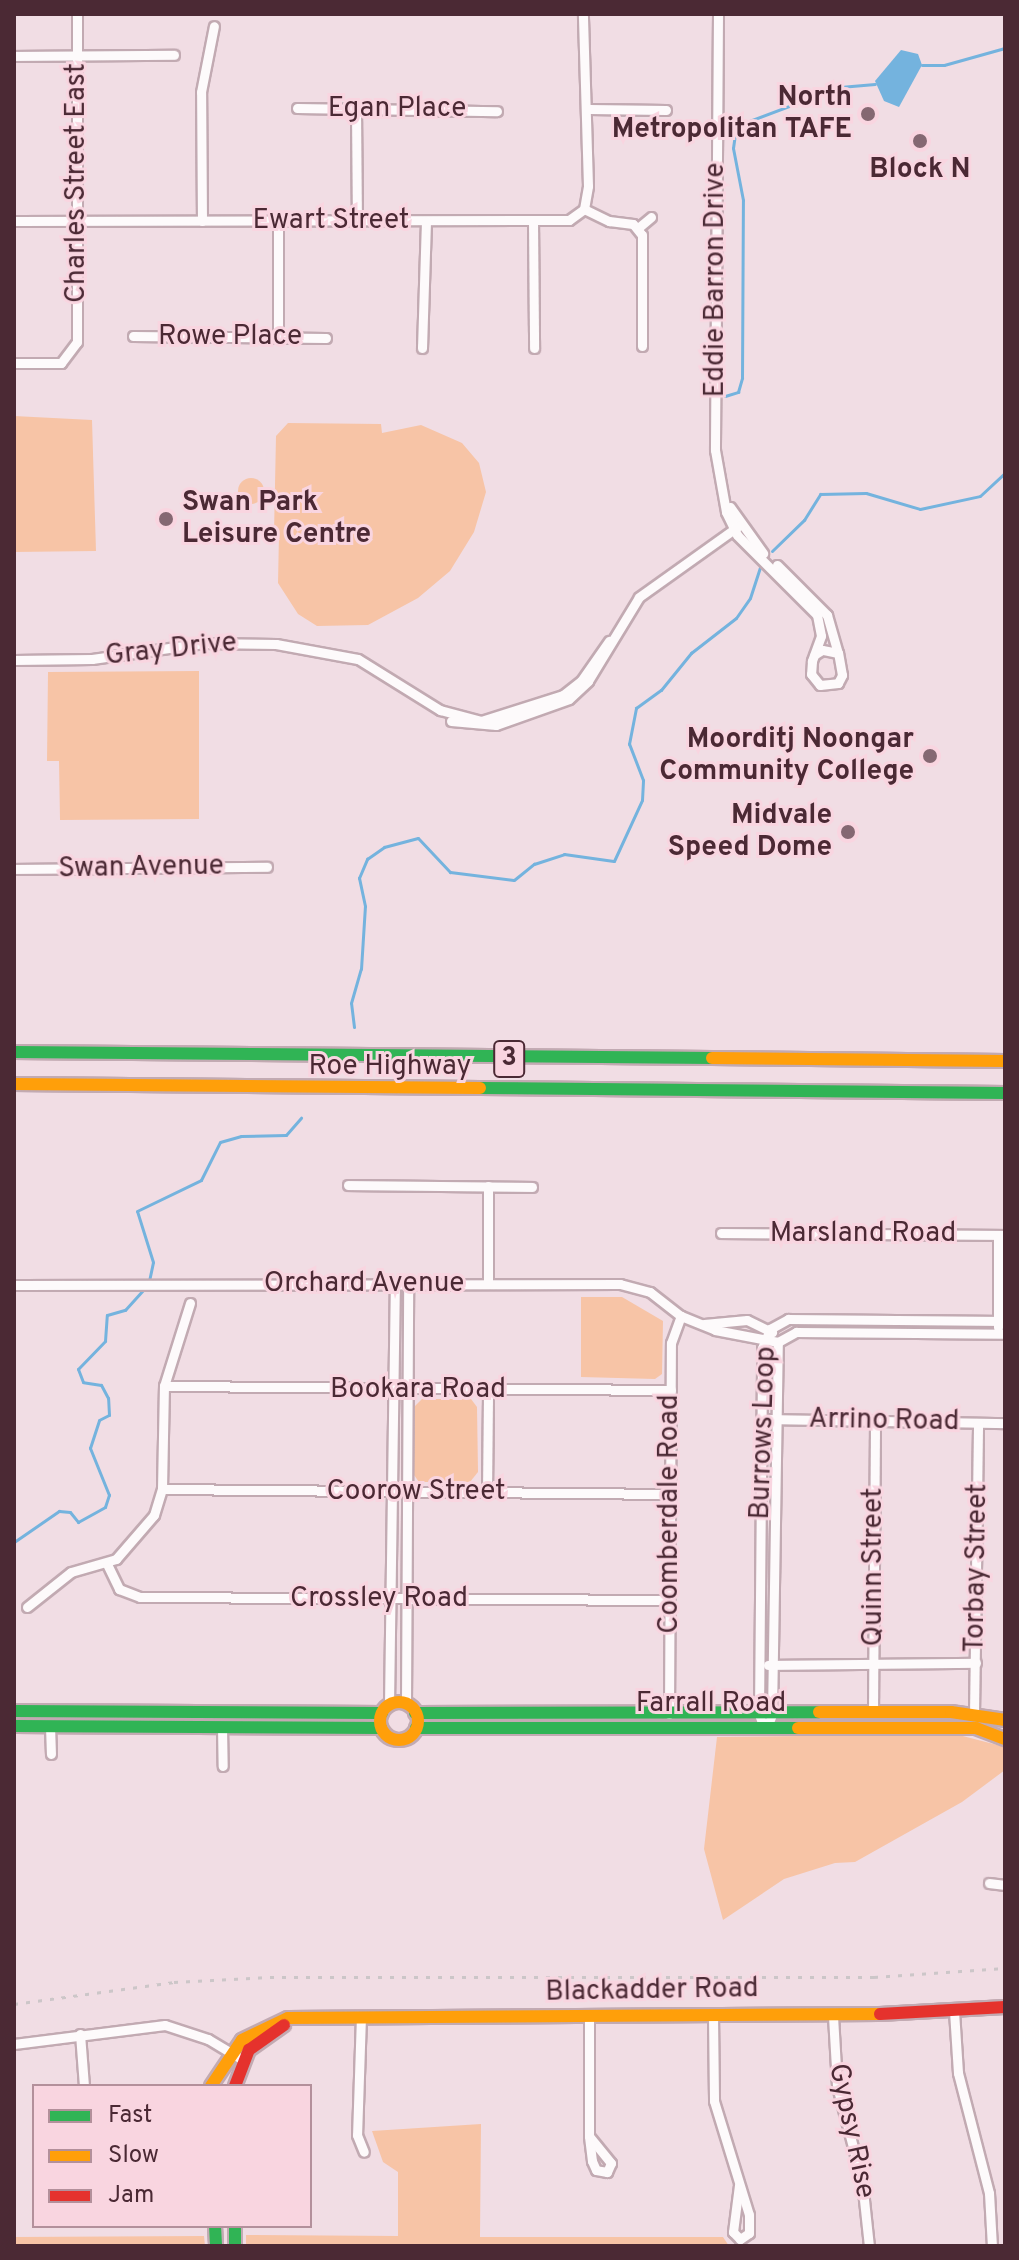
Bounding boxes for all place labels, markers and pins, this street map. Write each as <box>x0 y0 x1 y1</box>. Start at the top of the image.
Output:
place label: North Metropolitan TAFE <box>612 81 852 147</box>
marker: North Metropolitan TAFE <box>859 105 877 123</box>
marker: Block N <box>911 132 929 150</box>
place label: Block N <box>869 153 971 187</box>
place label: Swan Park Leisure Centre <box>182 486 371 552</box>
marker: Swan Park Leisure Centre <box>157 510 175 528</box>
place label: Moorditj Noongar Community College <box>659 723 914 789</box>
marker: Moorditj Noongar Community College <box>921 747 939 765</box>
place label: Midvale Speed Dome <box>668 799 832 865</box>
marker: Midvale Speed Dome <box>839 823 857 841</box>

